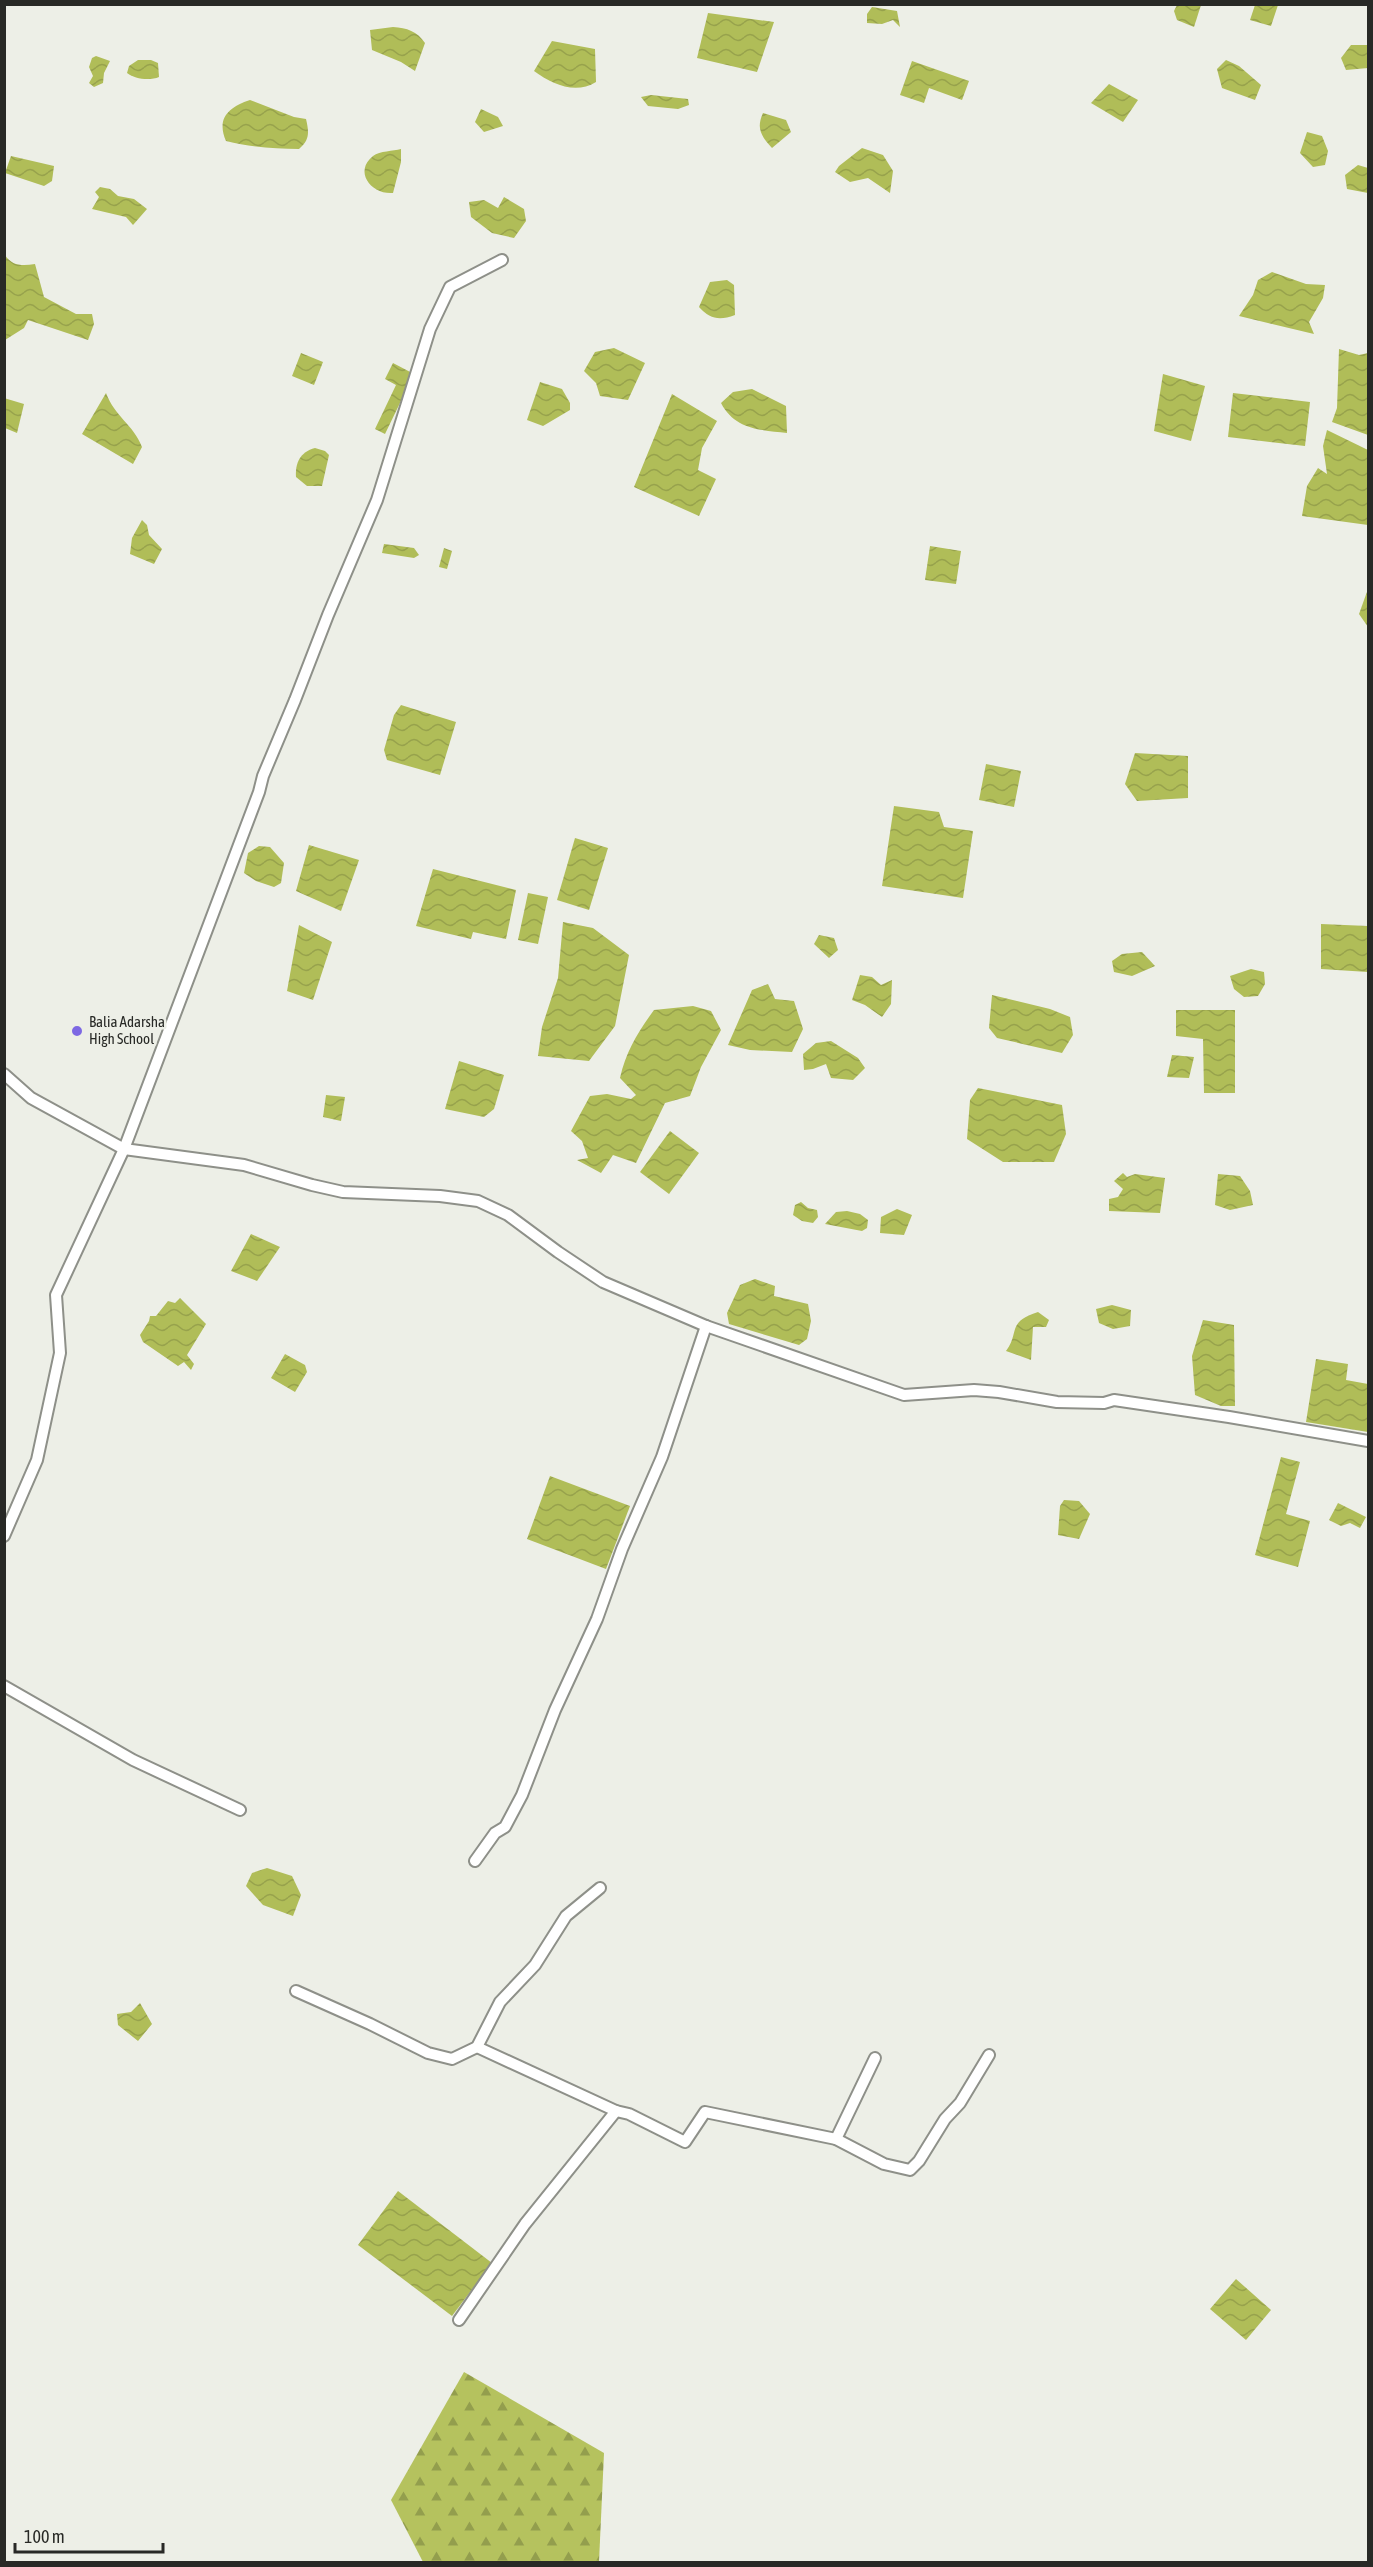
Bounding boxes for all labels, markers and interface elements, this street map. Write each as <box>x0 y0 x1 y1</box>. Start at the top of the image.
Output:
place label: Balia Adarsha High School <box>89 1013 165 1047</box>
marker: Balia Adarsha High School <box>70 1024 84 1038</box>
scale bar <box>15 2516 164 2554</box>
text: 100 m <box>24 2526 65 2547</box>

